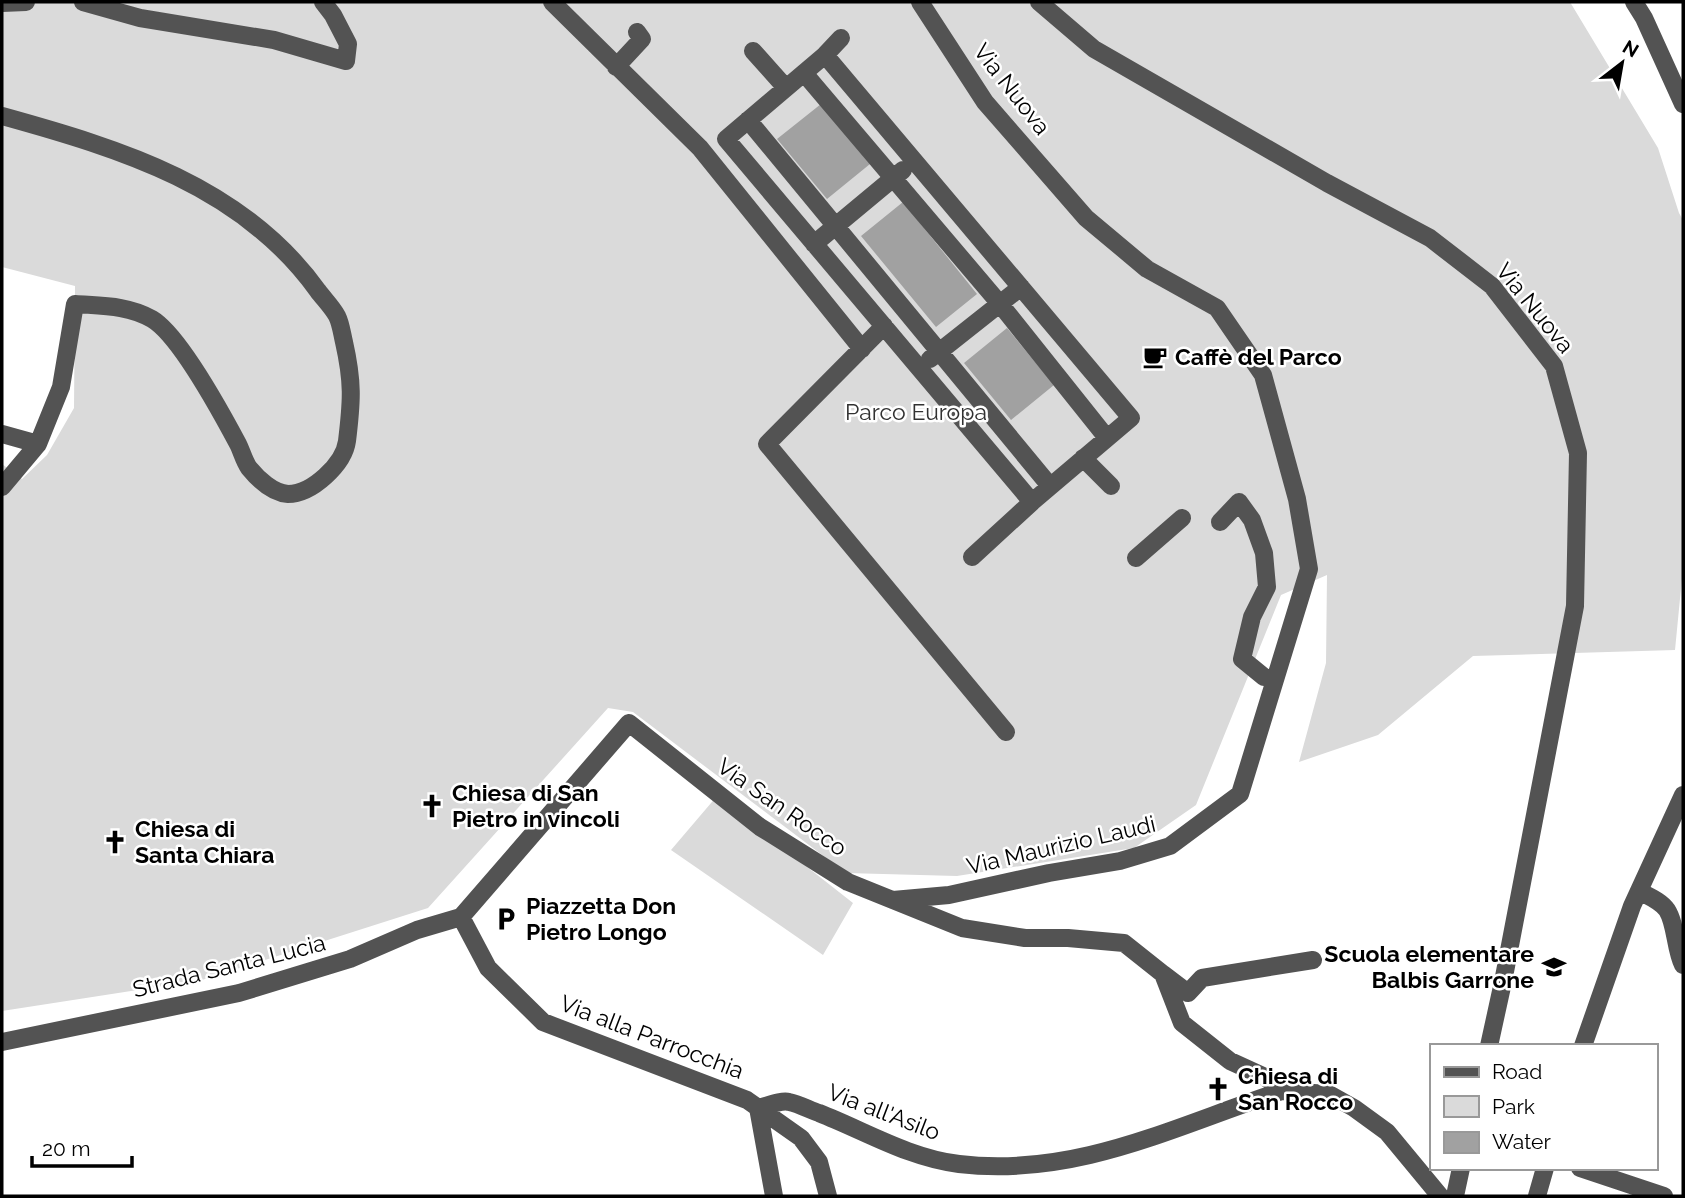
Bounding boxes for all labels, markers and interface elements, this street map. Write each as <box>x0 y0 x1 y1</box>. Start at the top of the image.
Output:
north arrow <box>1587 28 1657 98</box>
text: N <box>1619 35 1643 62</box>
street label: Via Nuova <box>968 38 1056 140</box>
street label: Via Nuova <box>1491 257 1580 358</box>
cafe icon: Caffè del Parco <box>1141 343 1169 371</box>
place label: Caffè del Parco <box>1175 343 1342 370</box>
park label: Parco Europa <box>845 398 987 425</box>
street label: Via San Rocco <box>712 752 852 861</box>
place label: Chiesa di San Pietro in vincoli <box>452 779 620 832</box>
church icon: Chiesa di San Pietro in vincoli <box>418 792 446 820</box>
street label: Via Maurizio Laudi <box>964 810 1158 879</box>
place label: Chiesa di Santa Chiara <box>135 815 274 868</box>
church icon: Chiesa di Santa Chiara <box>101 828 129 856</box>
place label: Piazzetta Don Pietro Longo <box>526 892 676 945</box>
parking icon: Piazzetta Don Pietro Longo <box>492 905 520 933</box>
street label: Strada Santa Lucia <box>130 928 328 1003</box>
place label: Scuola elementare Balbis Garrone <box>1324 940 1534 993</box>
school or university icon: Scuola elementare Balbis Garrone <box>1540 953 1568 981</box>
street label: Via alla Parrocchia <box>556 989 748 1084</box>
legend <box>1430 1044 1657 1170</box>
text: Road <box>1492 1059 1542 1084</box>
place label: Chiesa di San Rocco <box>1238 1062 1353 1115</box>
church icon: Chiesa di San Rocco <box>1204 1075 1232 1103</box>
street label: Via all'Asilo <box>824 1078 944 1145</box>
text: Park <box>1492 1094 1535 1119</box>
scale bar <box>32 1124 131 1168</box>
text: Water <box>1492 1129 1551 1154</box>
text: 20 m <box>42 1136 90 1161</box>

